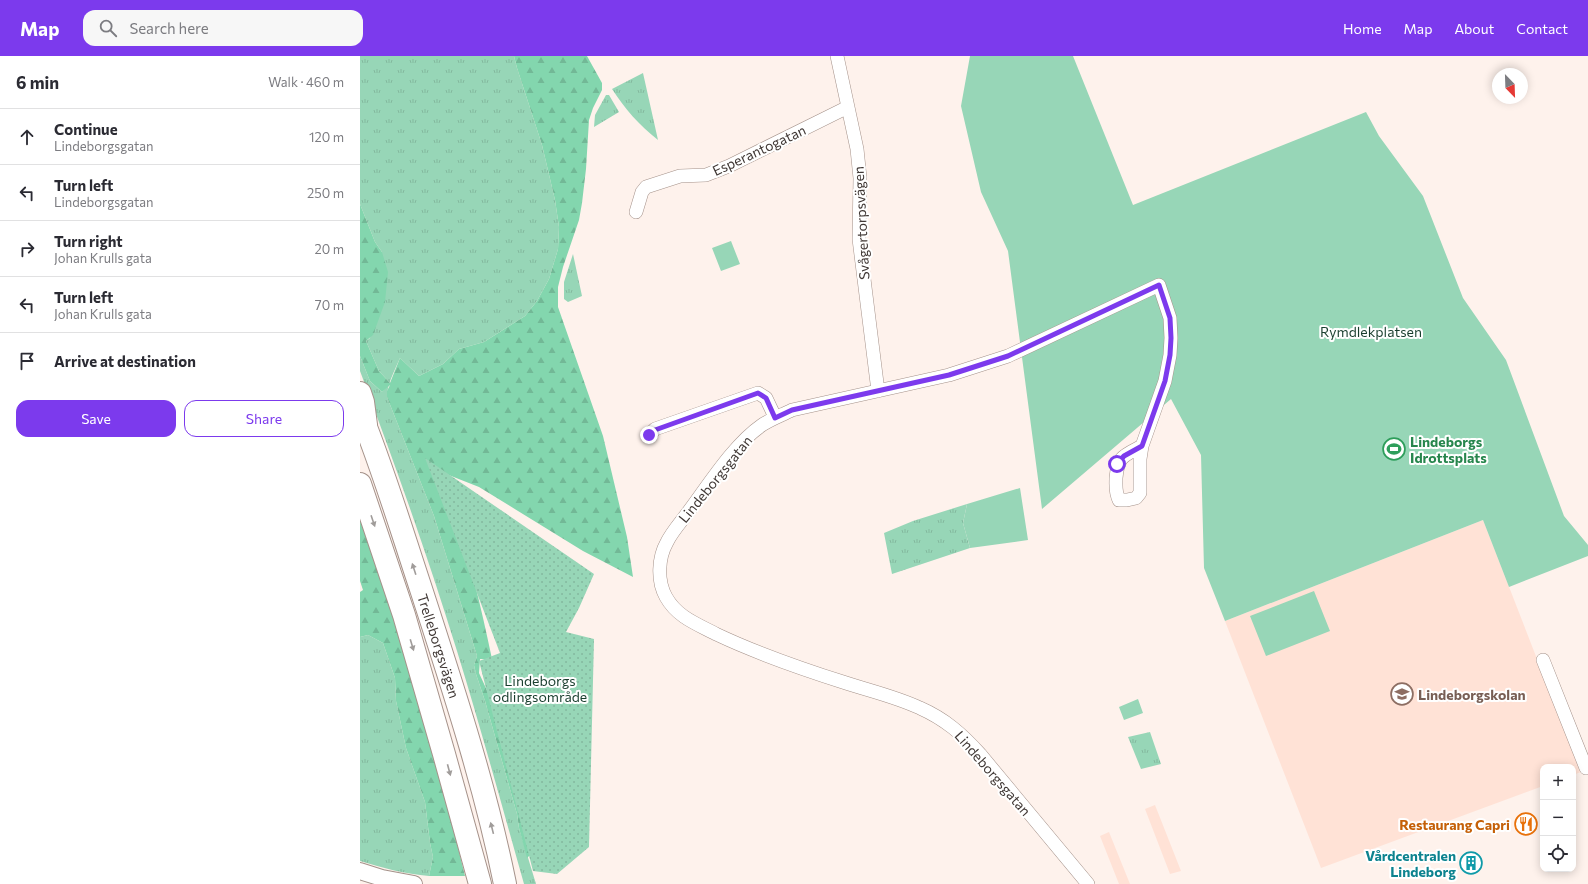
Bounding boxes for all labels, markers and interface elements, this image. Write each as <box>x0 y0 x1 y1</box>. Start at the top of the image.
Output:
search box <box>83 10 363 46</box>
text: Map <box>20 17 59 40</box>
icon: search <box>97 17 119 39</box>
text: Search here <box>129 19 209 37</box>
text: Home <box>1343 20 1382 37</box>
text: Map <box>1404 20 1432 37</box>
text: About <box>1454 20 1494 37</box>
text: Contact <box>1516 20 1568 37</box>
north arrow <box>1492 68 1528 104</box>
text: 6 min <box>16 72 59 93</box>
text: Walk · 460 m <box>268 74 344 90</box>
text: Continue <box>54 120 118 138</box>
street label: Esperantogatan <box>710 121 808 179</box>
icon: ahead <box>16 126 38 148</box>
text: 120 m <box>309 129 344 145</box>
text: Lindeborgsgatan <box>54 138 154 154</box>
street label: Svågertorpsvägen <box>850 166 872 280</box>
text: Turn left <box>54 176 113 194</box>
icon: left <box>16 182 38 204</box>
text: 250 m <box>307 185 344 201</box>
text: Lindeborgsgatan <box>54 194 154 210</box>
text: Turn right <box>54 232 123 250</box>
icon: right <box>16 238 38 260</box>
text: 20 m <box>315 241 344 257</box>
text: Johan Krulls gata <box>54 250 152 266</box>
text: Turn left <box>54 288 113 306</box>
icon: left <box>16 294 38 316</box>
text: 70 m <box>315 297 344 313</box>
text: Johan Krulls gata <box>54 306 152 322</box>
park label: Rymdlekplatsen <box>1320 323 1422 340</box>
icon: arrive <box>16 350 38 372</box>
text: Arrive at destination <box>54 352 196 370</box>
button: Save <box>16 400 176 437</box>
button: Share <box>184 400 344 437</box>
route end <box>640 426 658 444</box>
street label: Lindeborgsgatan <box>675 432 755 526</box>
place label: Lindeborgs Idrottsplats <box>1410 433 1487 466</box>
sports icon: Lindeborgs Idrottsplats <box>1381 436 1407 462</box>
route start <box>1108 455 1126 473</box>
one-way arrow <box>370 516 376 528</box>
one-way arrow <box>411 563 417 575</box>
street label: Trelleborgsvägen <box>415 592 464 700</box>
one-way arrow <box>409 639 415 651</box>
park label: Lindeborgs odlingsområde <box>493 672 587 705</box>
school or university icon: Lindeborgskolan <box>1389 681 1415 707</box>
place label: Lindeborgskolan <box>1418 686 1526 703</box>
street label: Lindeborgsgatan <box>951 727 1035 819</box>
one-way arrow <box>446 764 452 776</box>
map controls <box>1540 764 1576 872</box>
button: + <box>1540 764 1576 800</box>
button: − <box>1540 800 1576 836</box>
restaurant icon: Restaurang Capri <box>1513 811 1539 837</box>
place label: Restaurang Capri <box>1399 816 1510 833</box>
one-way arrow <box>489 821 495 834</box>
button: locate <box>1540 836 1576 872</box>
place label: Vårdcentralen Lindeborg <box>1365 847 1456 880</box>
building icon: Vårdcentralen Lindeborg <box>1458 850 1484 876</box>

